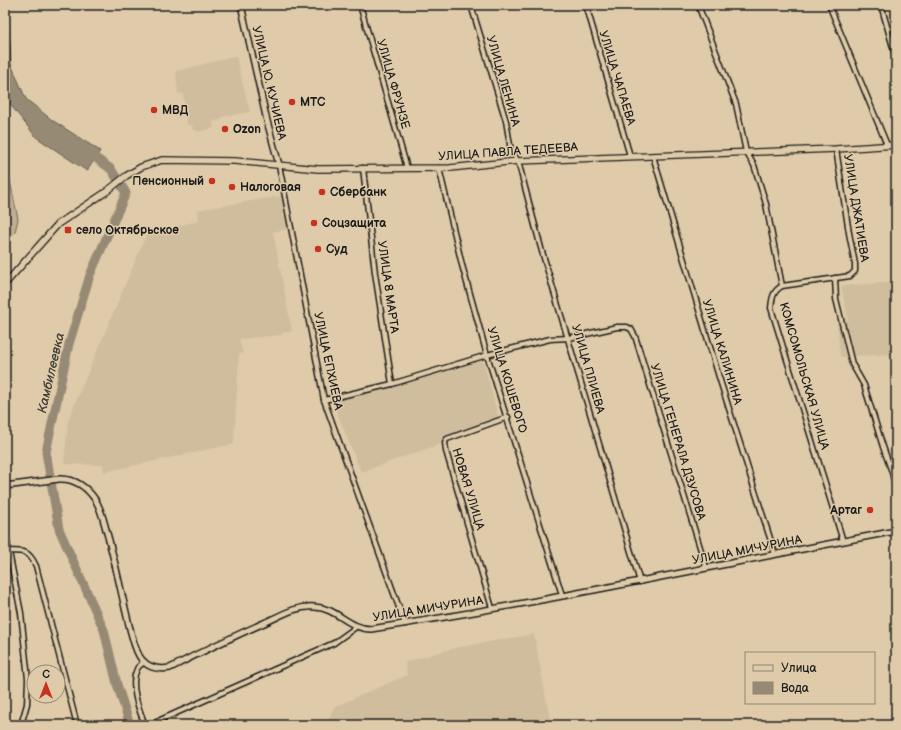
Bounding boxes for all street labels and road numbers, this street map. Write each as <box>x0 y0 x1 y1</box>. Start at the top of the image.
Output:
street label: УЛИЦА Ю. КУЧИЕВА <box>249 25 290 142</box>
street label: УЛИЦА ЧАПАЕВА <box>595 29 639 128</box>
street label: УЛИЦА ЛЕНИНА <box>483 34 523 129</box>
street label: УЛИЦА ФРУНЗЕ <box>373 37 413 131</box>
street label: УЛИЦА ПАВЛА ТЕДЕЕВА <box>438 140 579 164</box>
street label: УЛИЦА ДЖАТИЕВА <box>840 153 872 264</box>
street label: УЛИЦА 8 МАРТА <box>374 240 402 335</box>
street label: УЛИЦА КАЛИНИНА <box>699 297 745 407</box>
street label: КОМСОМОЛЬСКАЯ УЛИЦА <box>776 301 832 452</box>
street label: УЛИЦА ЕПХИЕВА <box>310 311 346 412</box>
street label: УЛИЦА ПЛИЕВА <box>568 323 608 416</box>
street label: УЛИЦА КОШЕВОГО <box>484 325 530 435</box>
street label: УЛИЦА ГЕНЕРАЛА ДЗУСОВА <box>647 362 709 523</box>
street label: НОВАЯ УЛИЦА <box>448 446 488 532</box>
street label: УЛИЦА МИЧУРИНА <box>691 532 804 568</box>
street label: УЛИЦА МИЧУРИНА <box>372 593 485 625</box>

